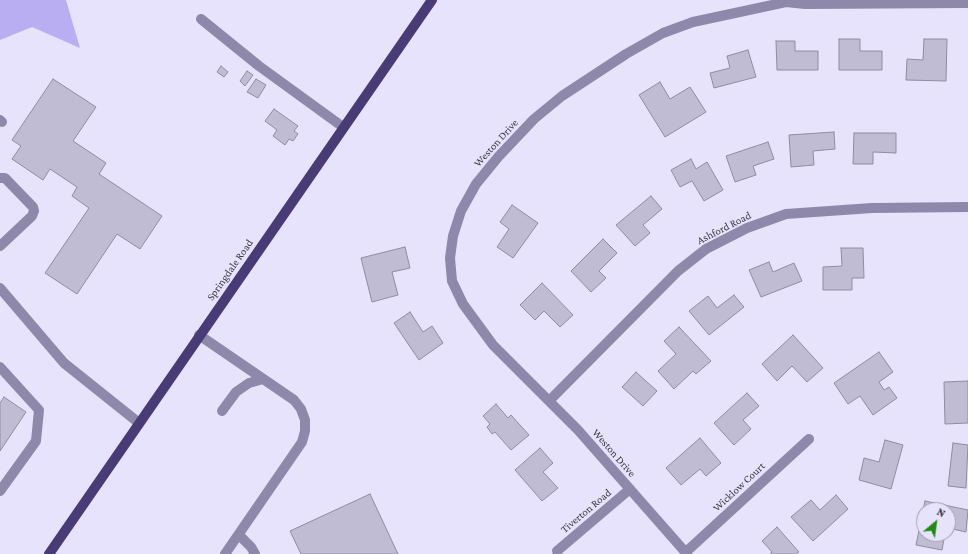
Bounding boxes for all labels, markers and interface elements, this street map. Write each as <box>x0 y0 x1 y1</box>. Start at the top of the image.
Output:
street label: Weston Drive <box>471 116 521 170</box>
street label: Ashford Road <box>695 209 753 247</box>
street label: Springdale Road <box>204 237 256 303</box>
street label: Weston Drive <box>589 426 639 480</box>
street label: Wicklow Court <box>710 460 768 514</box>
street label: Tiverton Road <box>558 486 614 536</box>
north arrow <box>916 502 956 542</box>
text: N <box>935 505 948 519</box>

